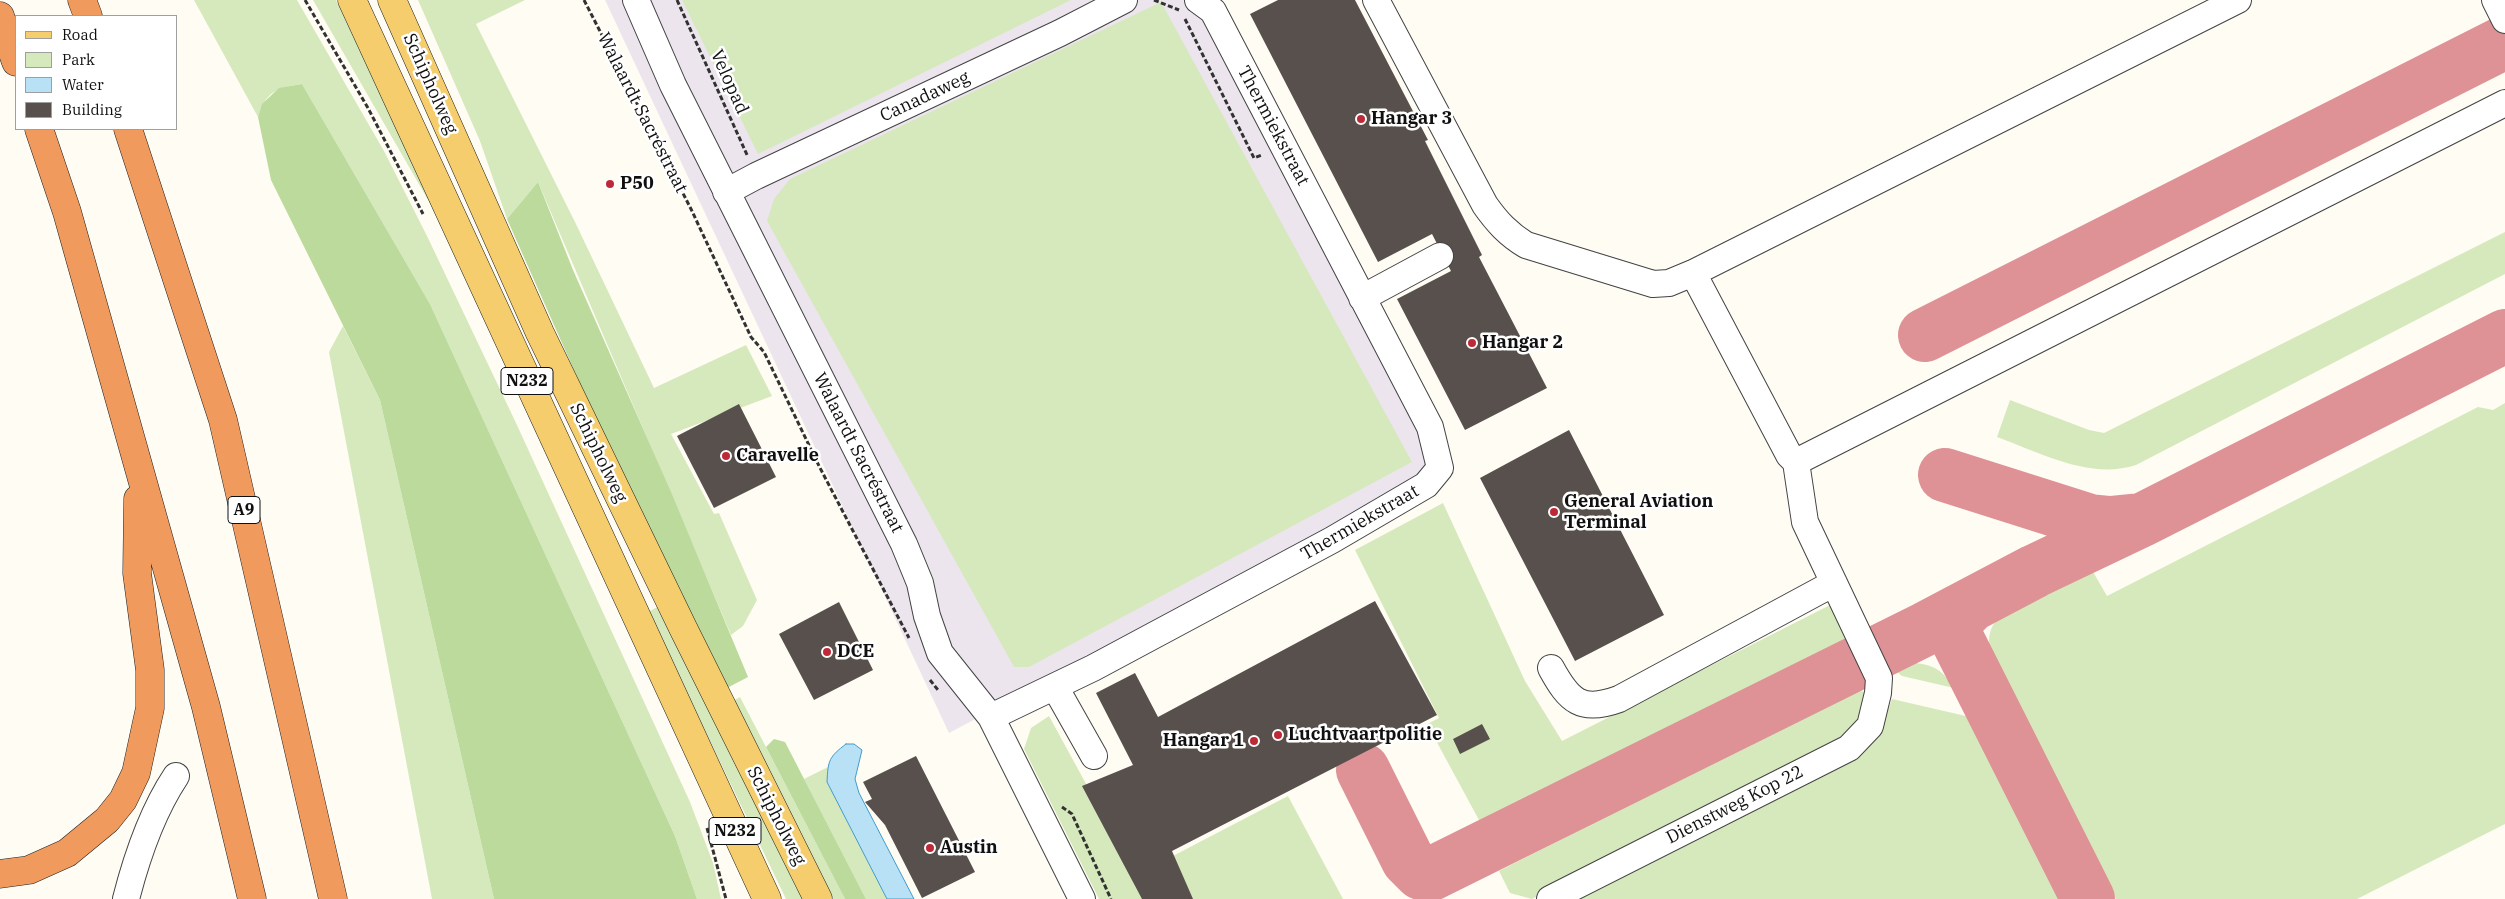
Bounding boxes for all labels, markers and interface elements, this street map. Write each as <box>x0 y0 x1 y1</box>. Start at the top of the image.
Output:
legend <box>15 15 178 130</box>
text: Road <box>62 25 98 44</box>
street label: Walaardt Sacréstraat <box>592 29 692 197</box>
street label: Schipholweg <box>398 30 462 138</box>
street label: Velopad <box>705 46 753 118</box>
text: Park <box>62 50 95 69</box>
street label: Thermiekstraat <box>1232 62 1314 190</box>
street label: Canadaweg <box>877 67 973 127</box>
text: Water <box>62 75 104 94</box>
text: Building <box>62 100 122 119</box>
place label: Hangar 3 <box>1371 108 1452 130</box>
marker: Hangar 3 <box>1355 113 1367 125</box>
place label: P50 <box>620 173 654 195</box>
marker: P50 <box>604 178 616 190</box>
place label: Hangar 2 <box>1482 332 1563 354</box>
marker: Hangar 2 <box>1466 337 1478 349</box>
road number: N232 <box>501 368 553 394</box>
street label: Walaardt Sacréstraat <box>808 369 908 537</box>
street label: Schipholweg <box>565 400 631 506</box>
place label: Caravelle <box>736 445 819 467</box>
marker: Caravelle <box>720 450 732 462</box>
street label: Thermiekstraat <box>1297 481 1423 565</box>
place label: General Aviation Terminal <box>1564 491 1713 534</box>
road number: A9 <box>228 496 260 524</box>
marker: General Aviation Terminal <box>1548 506 1560 518</box>
place label: DCE <box>837 641 874 663</box>
marker: DCE <box>821 646 833 658</box>
place label: Luchtvaartpolitie <box>1288 724 1442 746</box>
marker: Luchtvaartpolitie <box>1272 729 1284 741</box>
place label: Hangar 1 <box>1163 730 1244 752</box>
marker: Hangar 1 <box>1248 735 1260 747</box>
street label: Dienstweg Kop 22 <box>1663 761 1807 849</box>
street label: Schipholweg <box>742 763 810 869</box>
road number: N232 <box>709 818 761 844</box>
place label: Austin <box>940 837 998 859</box>
marker: Austin <box>924 842 936 854</box>

